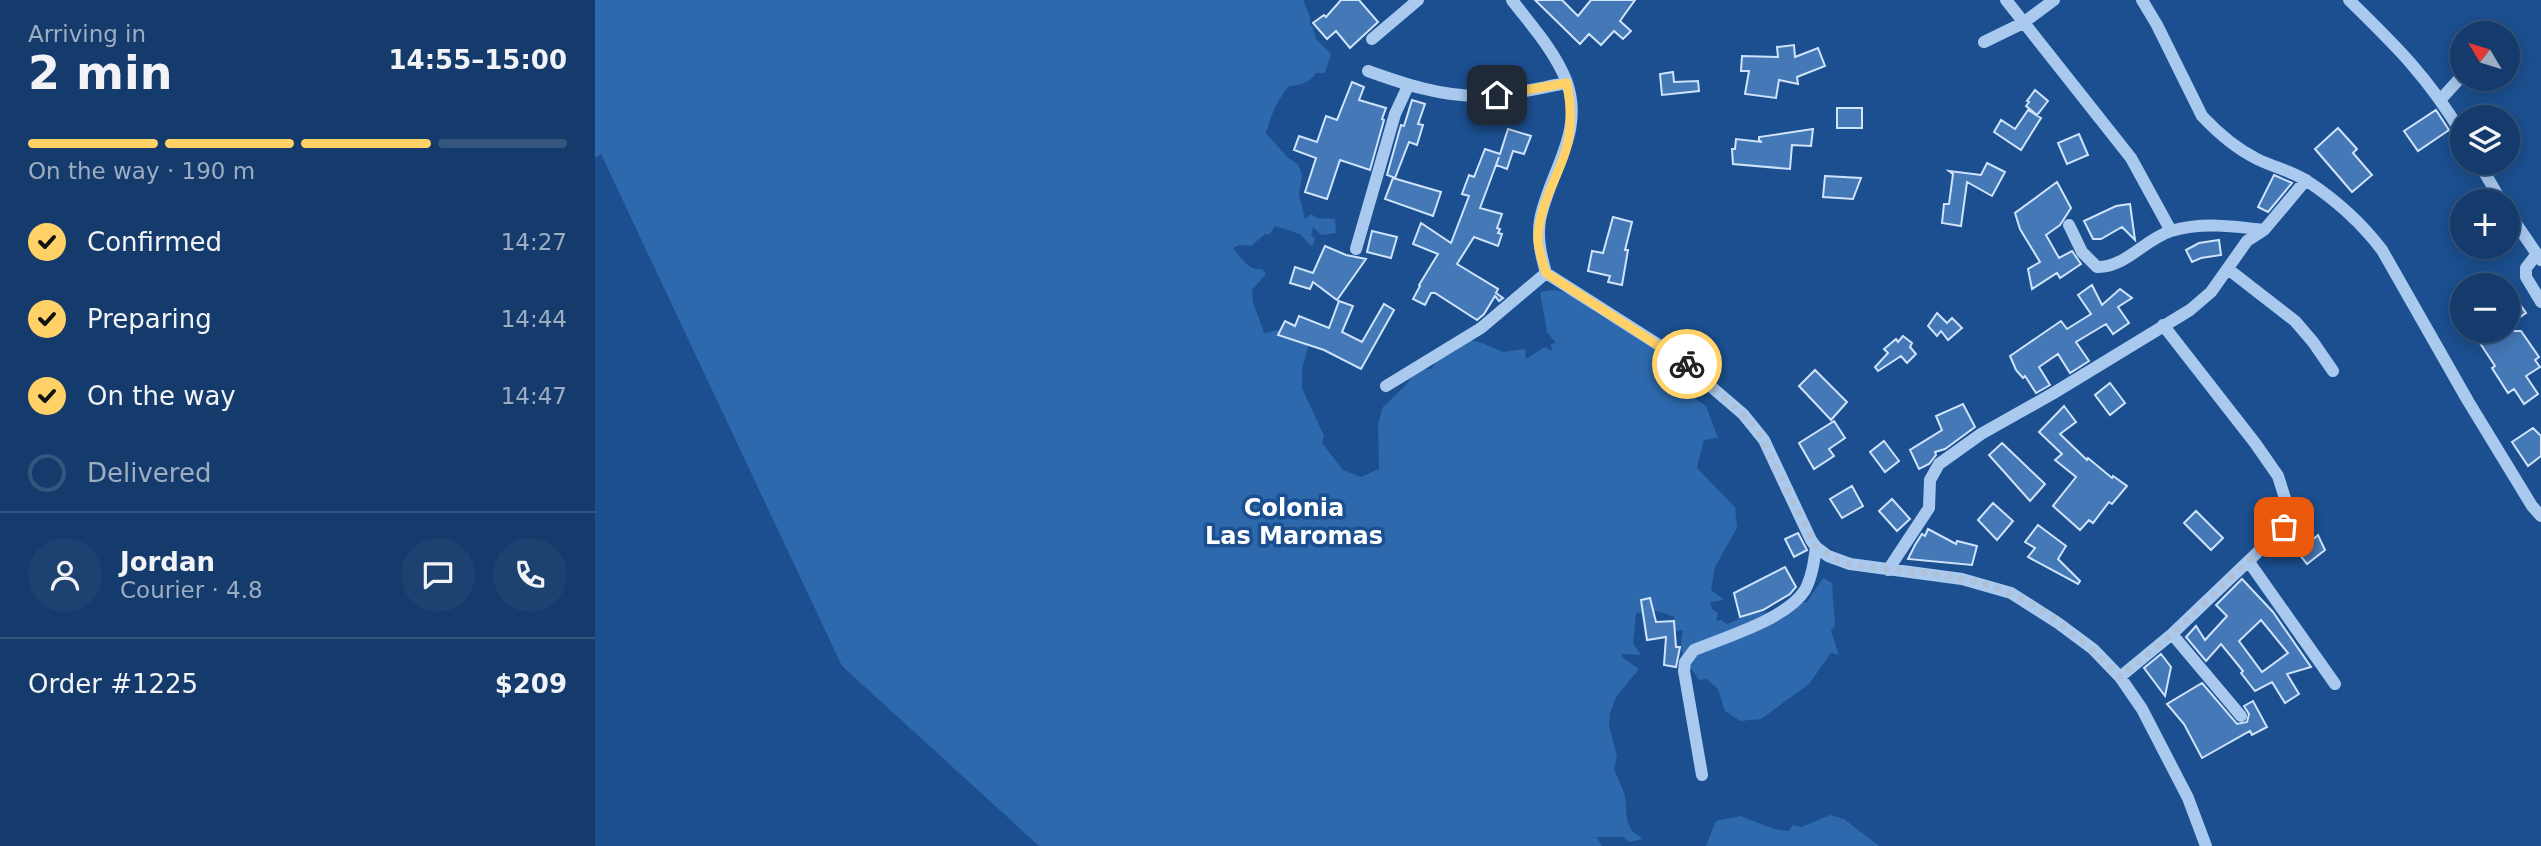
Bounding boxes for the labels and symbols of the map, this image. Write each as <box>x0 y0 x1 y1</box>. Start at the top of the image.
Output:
north arrow <box>2450 21 2520 91</box>
pin <box>1467 65 1527 125</box>
courier <box>1652 329 1722 399</box>
district label: Colonia Las Maromas <box>1205 494 1383 550</box>
pin <box>2254 497 2314 557</box>

